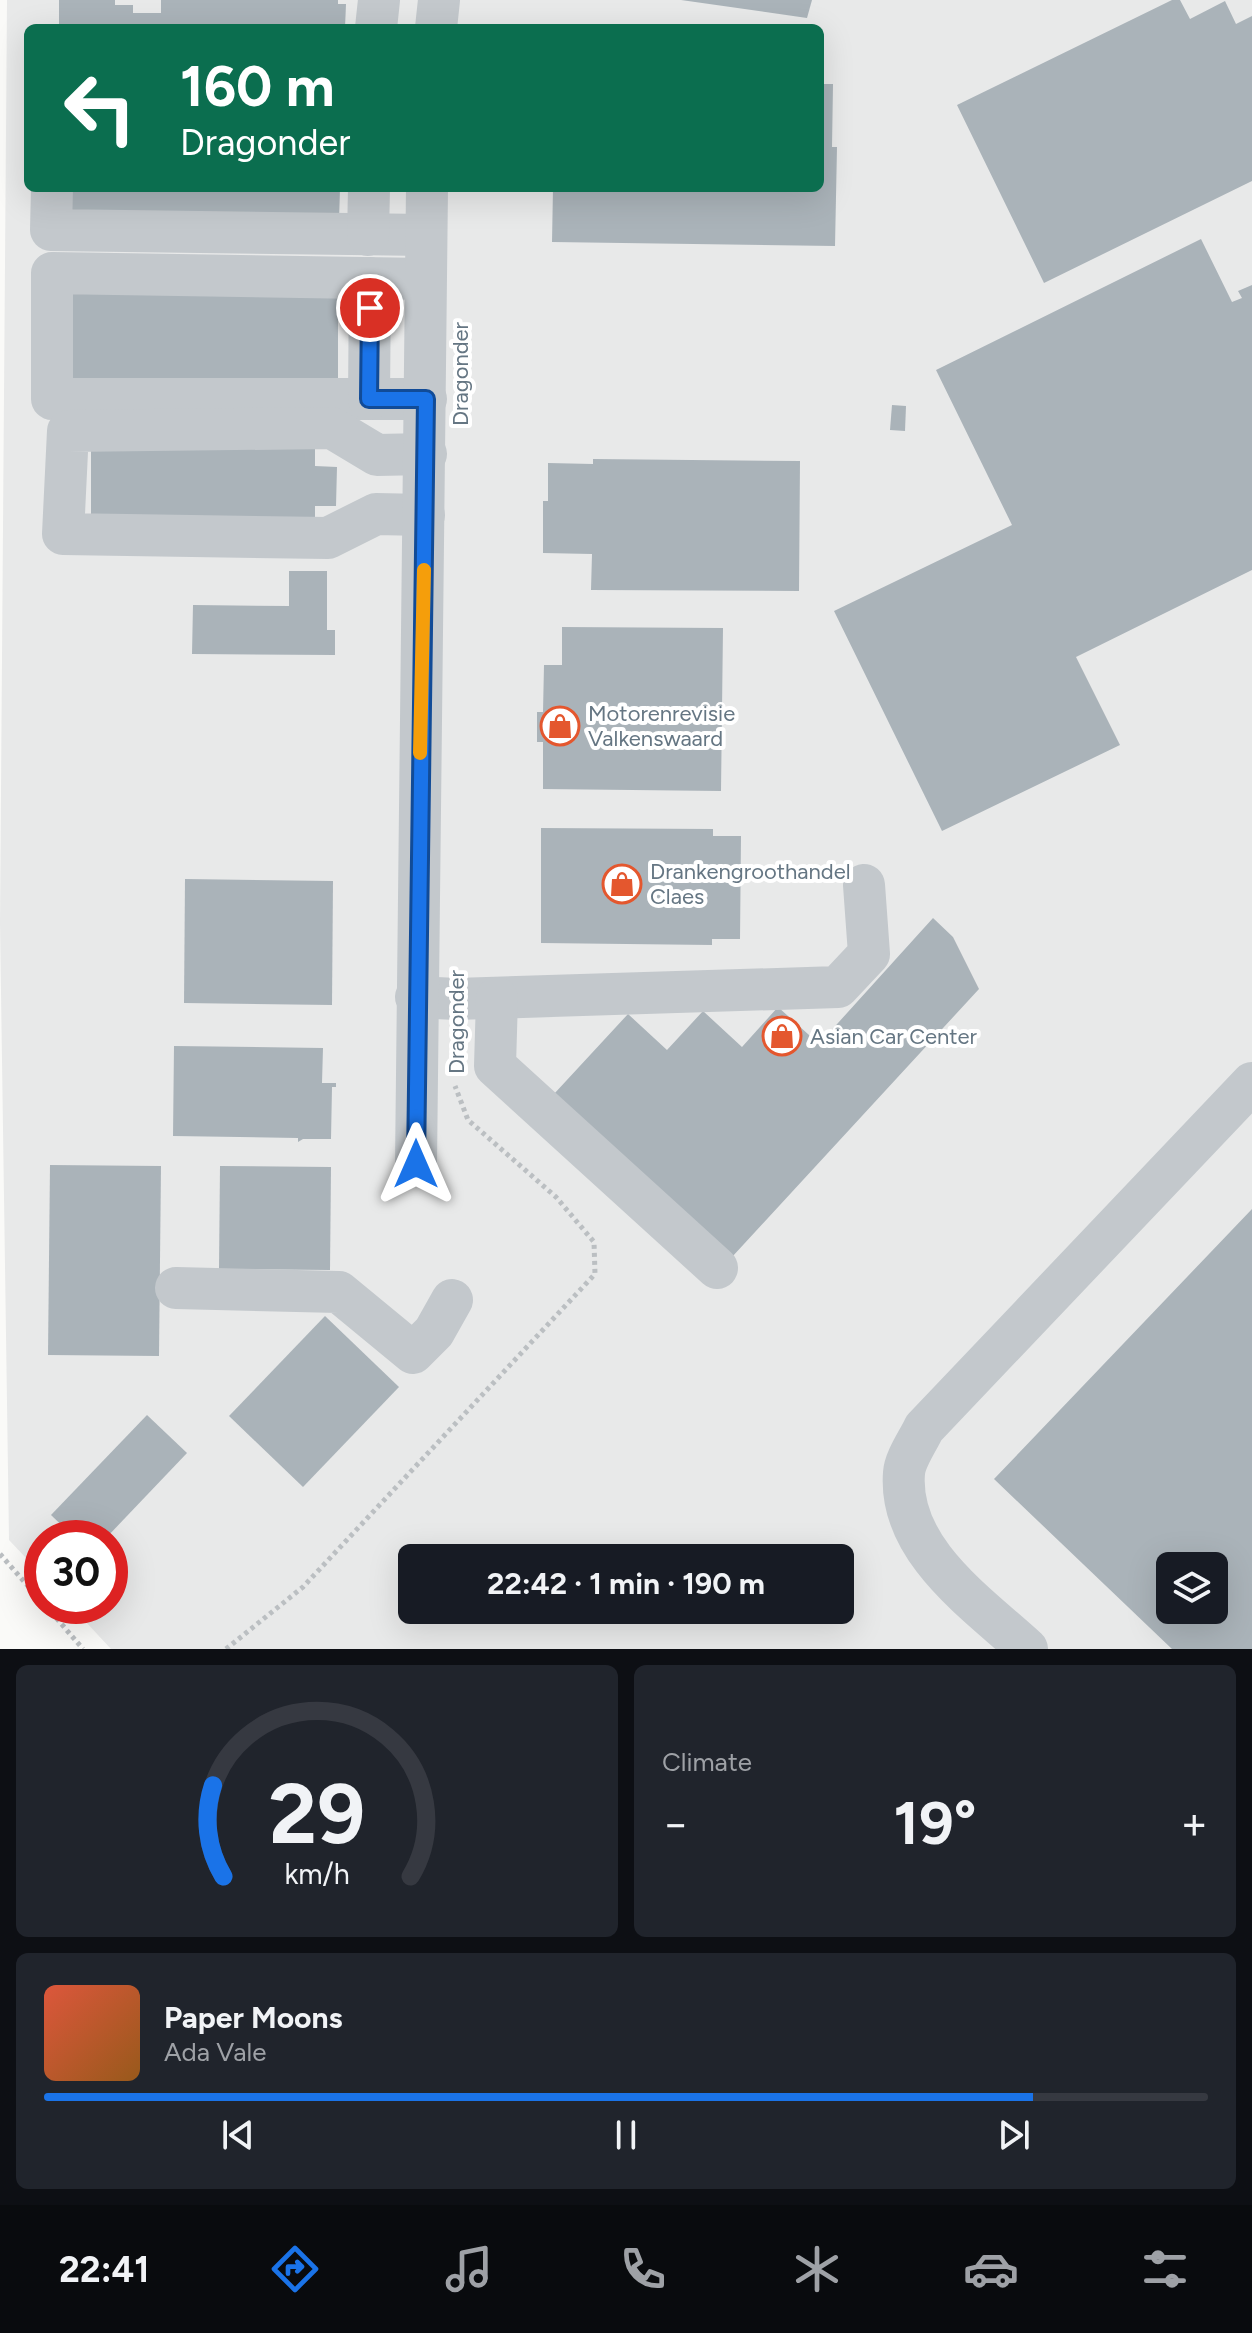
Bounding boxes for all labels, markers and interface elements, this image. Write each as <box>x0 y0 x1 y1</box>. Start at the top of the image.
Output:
text: 160 m <box>180 53 335 120</box>
icon: left <box>48 56 152 160</box>
text: Dragonder <box>180 121 350 164</box>
pin <box>336 274 404 342</box>
icon: arrive <box>348 286 392 330</box>
street label: Dragonder <box>447 321 474 426</box>
place label: Motorenrevisie Valkenswaard <box>588 700 735 752</box>
shop icon: Motorenrevisie Valkenswaard <box>539 705 581 747</box>
place label: Drankengroothandel Claes <box>650 858 851 910</box>
shop icon: Drankengroothandel Claes <box>601 863 643 905</box>
street label: Dragonder <box>443 969 470 1074</box>
shop icon: Asian Car Center <box>761 1015 803 1057</box>
place label: Asian Car Center <box>810 1023 978 1050</box>
position arrow <box>374 1122 458 1206</box>
speed limit sign: 30 <box>24 1520 128 1624</box>
map controls <box>1156 1552 1228 1624</box>
button: layers <box>1156 1552 1228 1624</box>
text: 22:42 · 1 min · 190 m <box>487 1565 765 1602</box>
text: Climate <box>662 1746 752 1778</box>
text: 29 <box>269 1764 365 1864</box>
text: 19° <box>894 1787 976 1859</box>
text: − <box>662 1797 689 1850</box>
text: + <box>1181 1797 1208 1850</box>
text: km/h <box>284 1857 350 1891</box>
text: Paper Moons <box>164 1999 343 2036</box>
text: Ada Vale <box>164 2036 267 2068</box>
icon: previous <box>216 2113 260 2157</box>
icon: pause <box>604 2113 648 2157</box>
icon: next <box>992 2113 1036 2157</box>
icon: directions <box>267 2241 323 2297</box>
icon: music <box>441 2241 497 2297</box>
icon: phone <box>615 2241 671 2297</box>
icon: climate <box>789 2241 845 2297</box>
icon: car <box>963 2241 1019 2297</box>
icon: filters <box>1137 2241 1193 2297</box>
text: 22:41 <box>59 2248 149 2291</box>

